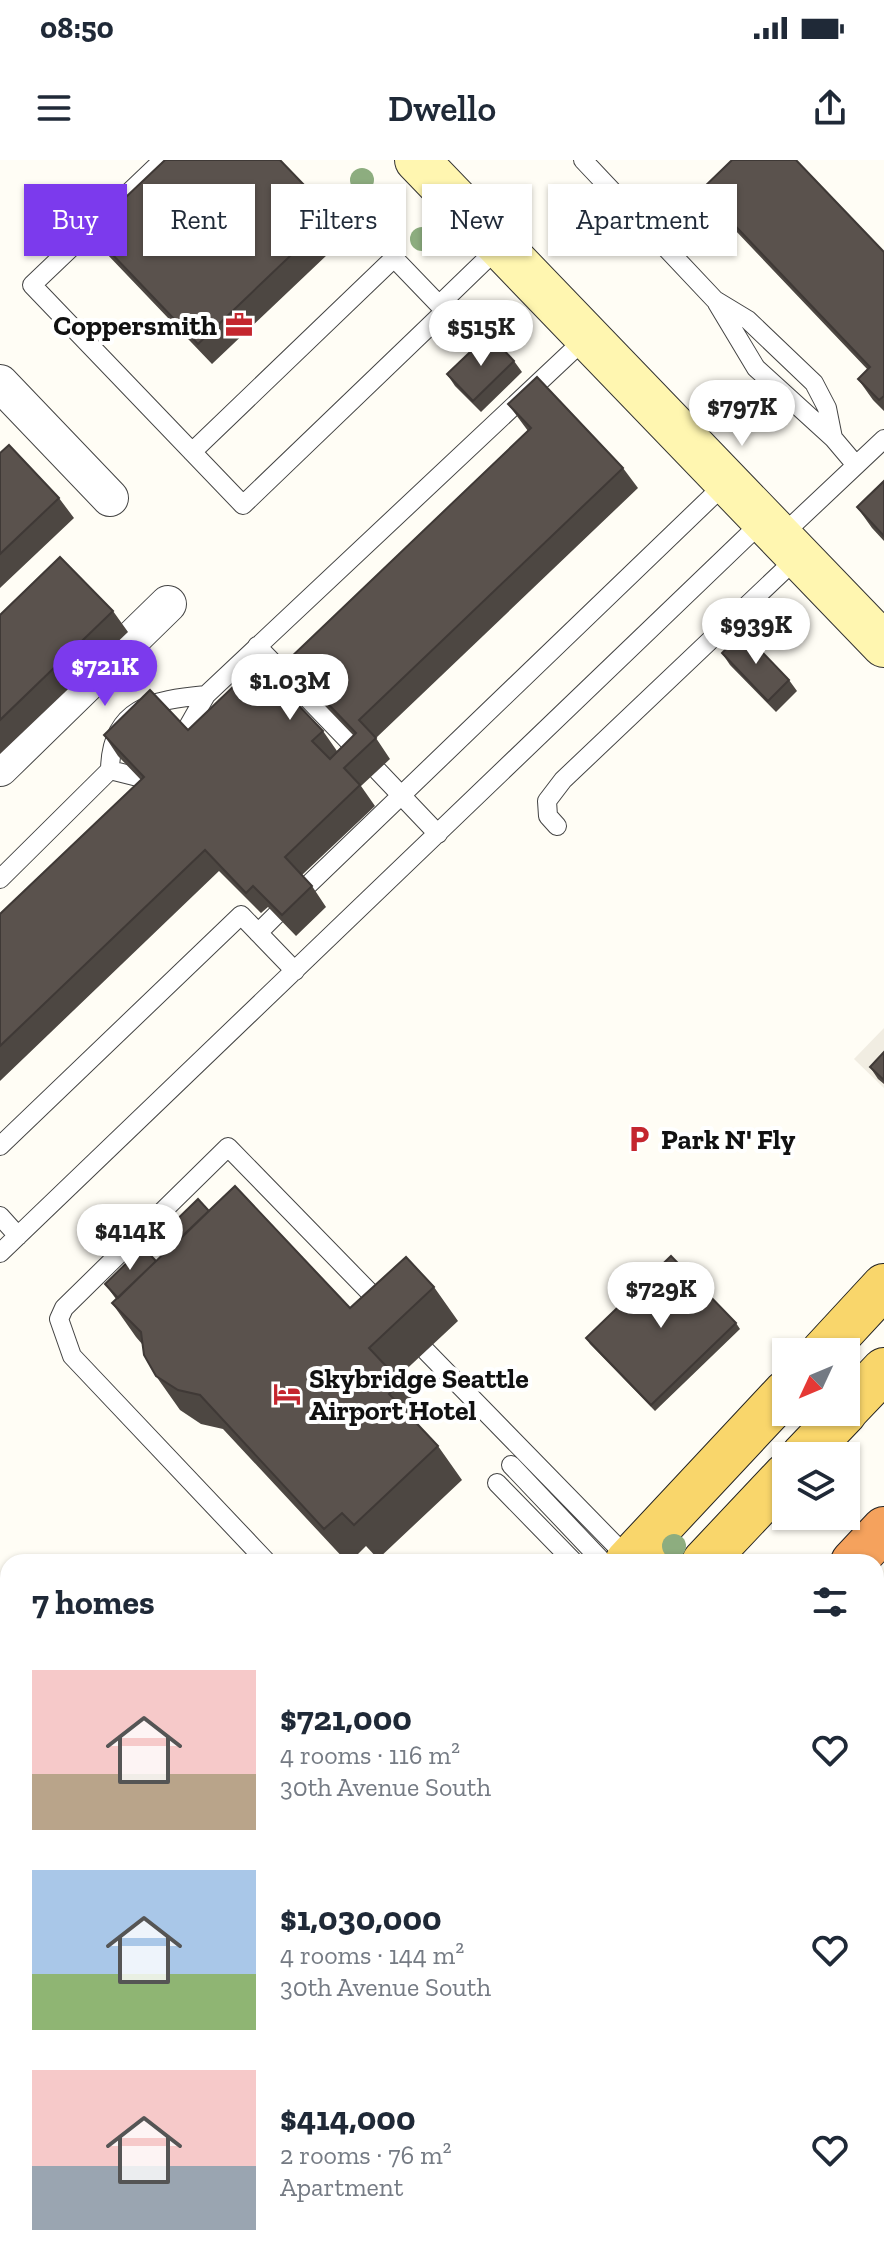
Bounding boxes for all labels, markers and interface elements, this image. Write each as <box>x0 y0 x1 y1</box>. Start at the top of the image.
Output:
text: 08:50 <box>40 10 114 46</box>
icon: menu <box>32 86 76 130</box>
icon: share <box>808 86 852 130</box>
text: Dwello <box>388 87 496 130</box>
chip: Buy <box>24 184 127 256</box>
chip: Rent <box>143 184 255 256</box>
chip: Filters <box>271 184 406 256</box>
chip: New <box>422 184 532 256</box>
chip: Apartment <box>548 184 737 256</box>
pin: $515K <box>425 300 537 368</box>
place label: Coppersmith <box>53 309 217 342</box>
office icon: Coppersmith <box>224 310 254 340</box>
text: $515K <box>447 310 515 342</box>
pin: $797K <box>686 380 798 448</box>
text: $797K <box>707 390 777 422</box>
pin: $939K <box>700 598 812 666</box>
text: $939K <box>720 608 792 640</box>
pin: $721K <box>49 640 161 708</box>
text: $721K <box>71 650 139 682</box>
pin: $1.03M <box>225 654 355 722</box>
text: $1.03M <box>249 664 331 696</box>
place label: Park N' Fly <box>661 1123 795 1156</box>
parking icon: Park N' Fly <box>624 1124 654 1154</box>
pin: $414K <box>74 1204 186 1272</box>
text: $414K <box>95 1214 165 1246</box>
pin: $729K <box>605 1262 717 1330</box>
text: $729K <box>625 1272 697 1304</box>
north arrow <box>772 1338 860 1426</box>
map controls <box>772 1338 860 1530</box>
place label: Skybridge Seattle Airport Hotel <box>309 1362 529 1427</box>
hotel icon: Skybridge Seattle Airport Hotel <box>272 1379 302 1409</box>
button: layers <box>772 1442 860 1530</box>
icon: filters <box>808 1580 852 1624</box>
text: 7 homes <box>32 1582 155 1623</box>
text: $721,000 <box>280 1698 412 1739</box>
icon: home <box>96 1702 192 1798</box>
icon: heart <box>808 1728 852 1772</box>
text: 4 rooms · 116 m² <box>280 1739 460 1771</box>
text: 30th Avenue South <box>280 1771 491 1803</box>
text: $1,030,000 <box>280 1898 442 1939</box>
icon: home <box>96 1902 192 1998</box>
icon: heart <box>808 1928 852 1972</box>
text: 4 rooms · 144 m² <box>280 1939 464 1971</box>
text: 30th Avenue South <box>280 1971 491 2003</box>
text: $414,000 <box>280 2098 416 2139</box>
icon: home <box>96 2102 192 2198</box>
icon: heart <box>808 2128 852 2172</box>
text: 2 rooms · 76 m² <box>280 2139 452 2171</box>
text: Apartment <box>280 2171 403 2203</box>

